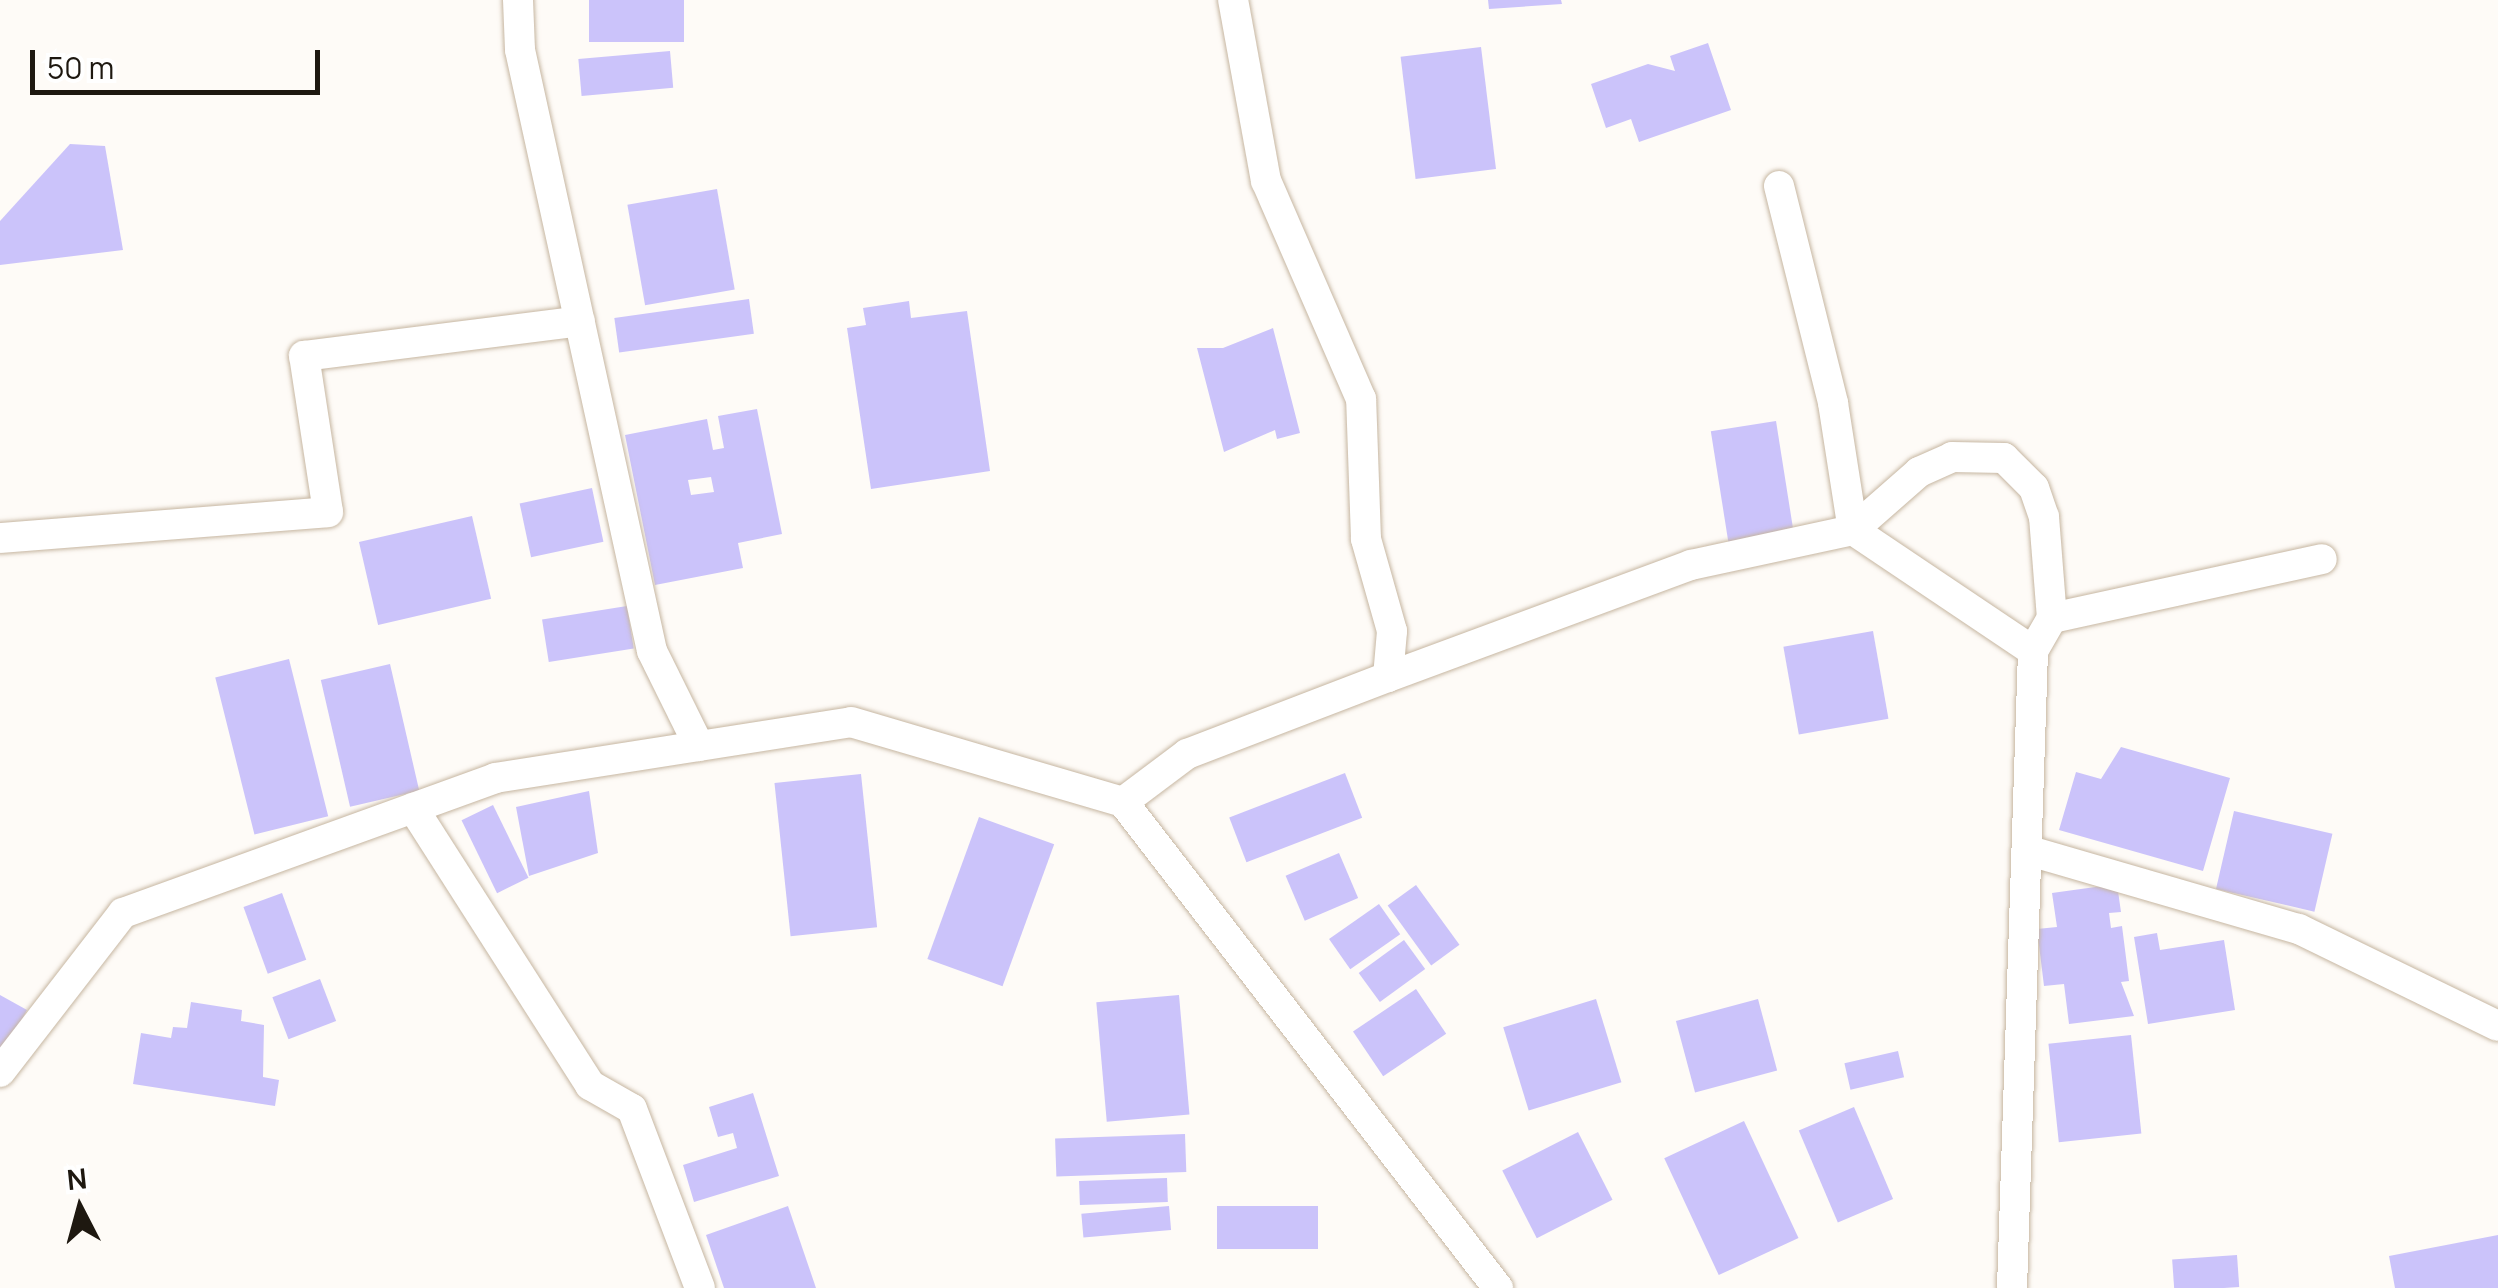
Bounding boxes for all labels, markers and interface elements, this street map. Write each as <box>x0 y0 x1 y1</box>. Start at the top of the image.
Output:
scale bar <box>35 30 325 92</box>
text: 50 m <box>47 47 114 88</box>
north arrow <box>30 1158 130 1258</box>
text: N <box>65 1158 89 1198</box>

